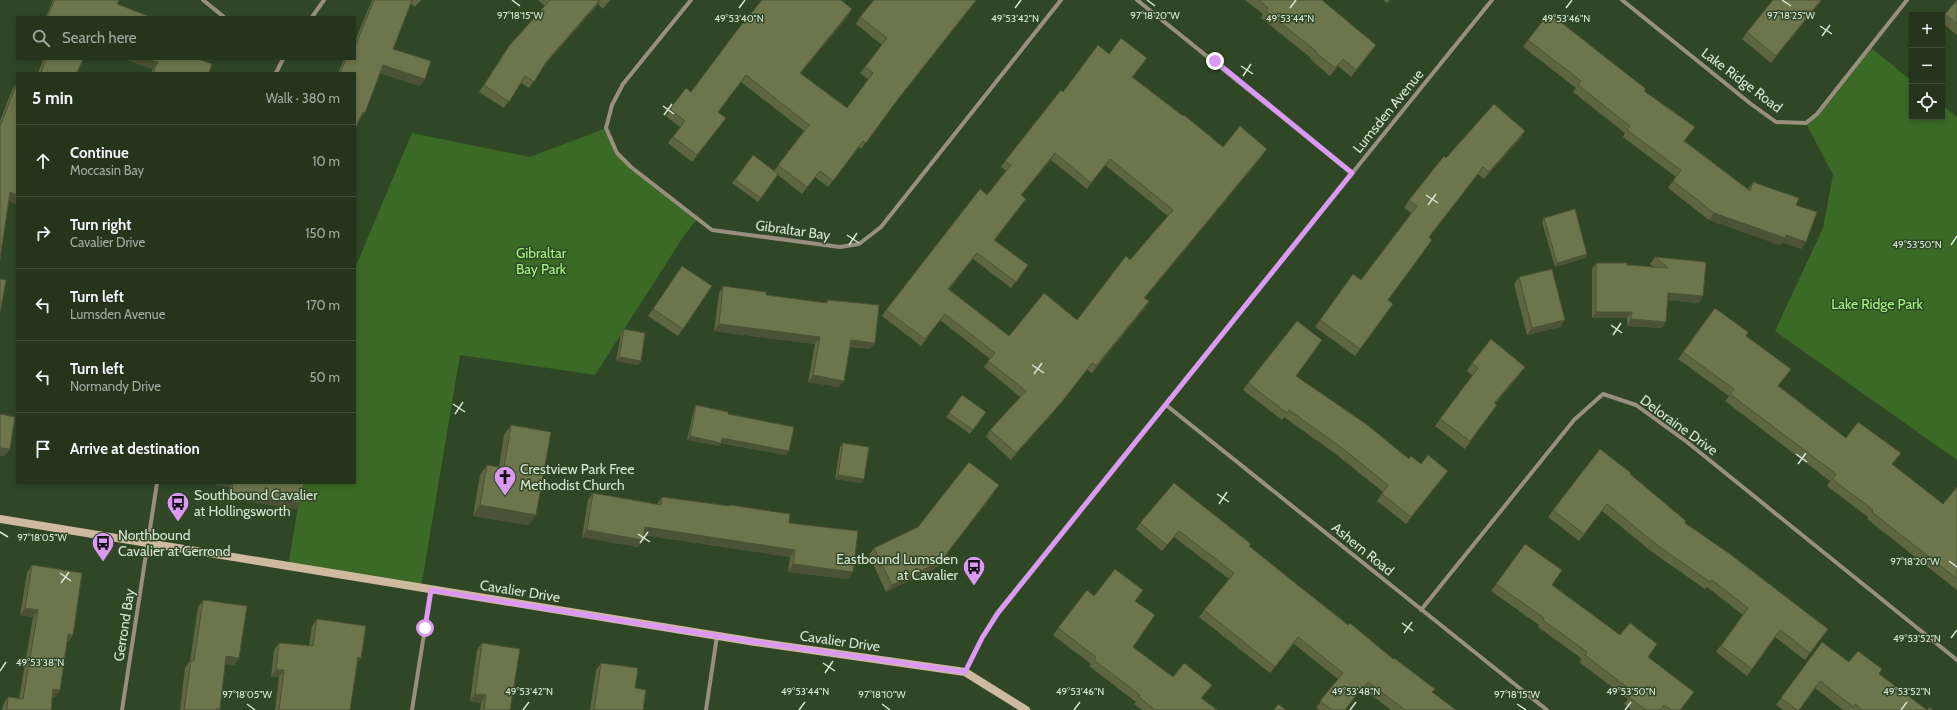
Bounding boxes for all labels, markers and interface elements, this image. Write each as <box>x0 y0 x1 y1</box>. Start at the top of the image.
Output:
text: 97°18'15"W <box>497 9 544 22</box>
text: 97°18'20"W <box>1130 9 1180 22</box>
text: 97°18'25"W <box>1767 9 1816 22</box>
text: 49°53'40"N <box>714 12 764 25</box>
text: 49°53'42"N <box>991 12 1039 25</box>
text: 49°53'44"N <box>1266 12 1314 25</box>
text: 49°53'46"N <box>1542 12 1590 25</box>
map controls <box>1909 12 1945 120</box>
button: + <box>1909 12 1945 48</box>
search box <box>16 16 356 60</box>
icon: search <box>30 27 52 49</box>
text: Search here <box>62 29 137 47</box>
street label: Lake Ridge Road <box>1698 44 1786 116</box>
button: − <box>1909 48 1945 84</box>
route end <box>1206 52 1224 70</box>
street label: Lumsden Avenue <box>1349 65 1427 157</box>
button: locate <box>1909 84 1945 120</box>
text: 5 min <box>32 88 73 108</box>
text: Walk · 380 m <box>266 90 340 106</box>
text: Continue <box>70 144 129 162</box>
icon: ahead <box>32 150 54 172</box>
text: 10 m <box>312 153 340 169</box>
text: Moccasin Bay <box>70 162 144 178</box>
text: Turn right <box>70 216 131 234</box>
street label: Gibraltar Bay <box>754 216 832 244</box>
icon: right <box>32 222 54 244</box>
text: 150 m <box>305 225 340 241</box>
text: Cavalier Drive <box>70 234 145 250</box>
text: 49°53'50"N <box>1892 238 1942 251</box>
park label: Gibraltar Bay Park <box>516 244 567 278</box>
text: Turn left <box>70 288 124 306</box>
icon: left <box>32 294 54 316</box>
park label: Lake Ridge Park <box>1831 295 1924 313</box>
text: 170 m <box>306 297 340 313</box>
text: Lumsden Avenue <box>70 306 165 322</box>
text: Turn left <box>70 360 124 378</box>
icon: left <box>32 366 54 388</box>
text: 50 m <box>310 369 340 385</box>
text: Normandy Drive <box>70 378 161 394</box>
street label: Deloraine Drive <box>1637 391 1721 459</box>
icon: arrive <box>32 438 54 460</box>
text: Arrive at destination <box>70 440 200 458</box>
place label: Crestview Park Free Methodist Church <box>520 460 634 494</box>
church icon: Crestview Park Free Methodist Church <box>492 464 518 497</box>
place label: Southbound Cavalier at Hollingsworth <box>194 486 318 520</box>
bus stop icon: Southbound Cavalier at Hollingsworth <box>165 490 191 523</box>
street label: Ashern Road <box>1328 518 1398 580</box>
place label: Northbound Cavalier at Gerrond <box>118 526 231 560</box>
bus stop icon: Northbound Cavalier at Gerrond <box>90 530 116 563</box>
text: 97°18'05"W <box>17 531 67 544</box>
place label: Eastbound Lumsden at Cavalier <box>836 550 959 584</box>
bus stop icon: Eastbound Lumsden at Cavalier <box>961 554 987 587</box>
text: 97°18'20"W <box>1890 555 1940 568</box>
street label: Cavalier Drive <box>479 576 561 606</box>
street label: Gerrond Bay <box>109 587 139 663</box>
route start <box>416 619 434 637</box>
street label: Cavalier Drive <box>799 626 881 656</box>
text: 49°53'52"N <box>1893 632 1941 645</box>
text: 49°53'38"N <box>16 656 64 669</box>
text: 49°53'42"N <box>505 685 553 698</box>
text: 49°53'44"N <box>781 685 829 698</box>
text: 49°53'46"N <box>1056 685 1104 698</box>
text: 49°53'48"N <box>1332 685 1380 698</box>
text: 49°53'50"N <box>1606 685 1656 698</box>
text: 49°53'52"N <box>1883 685 1931 698</box>
text: 97°18'05"W <box>222 688 272 701</box>
text: 97°18'10"W <box>858 688 906 701</box>
text: 97°18'15"W <box>1494 688 1541 701</box>

